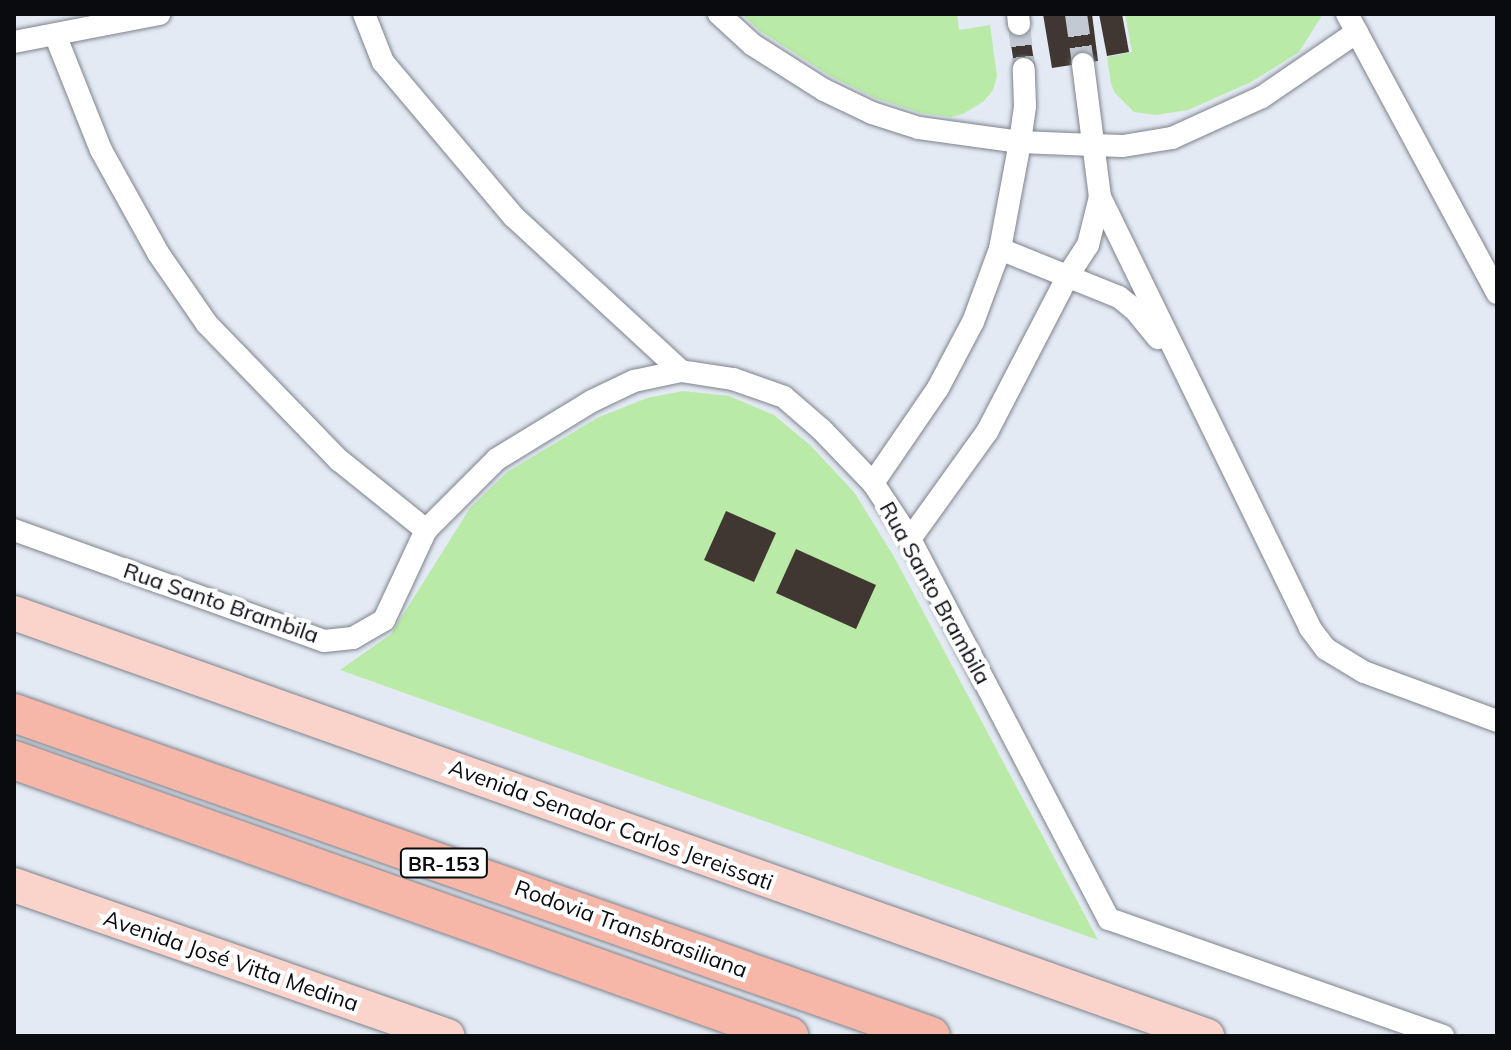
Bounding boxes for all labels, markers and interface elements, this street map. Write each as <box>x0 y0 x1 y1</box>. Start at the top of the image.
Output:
street label: Rua Santo Brambila <box>874 497 996 689</box>
street label: Rua Santo Brambila <box>120 557 322 649</box>
street label: Avenida Senador Carlos Jereissati <box>445 754 777 896</box>
road number: BR-153 <box>398 847 490 879</box>
street label: Rodovia Transbrasiliana <box>511 875 751 983</box>
street label: Avenida José Vitta Medina <box>100 905 362 1017</box>

